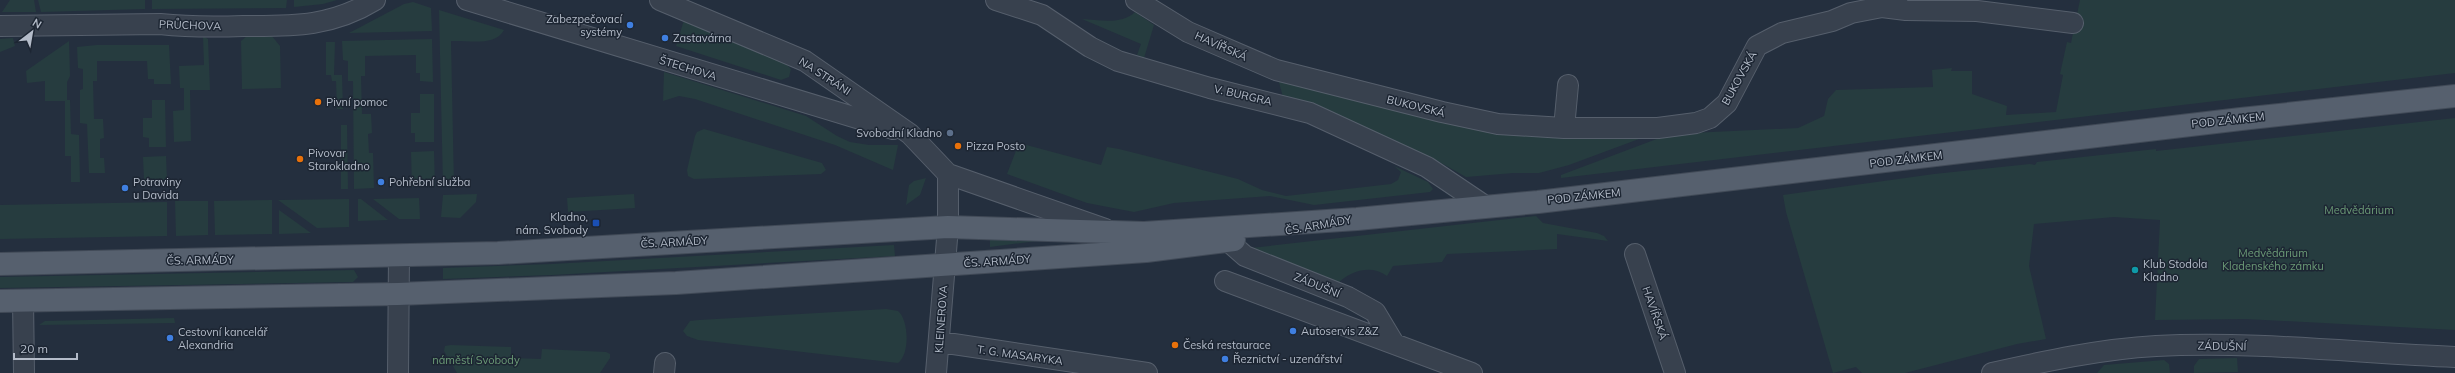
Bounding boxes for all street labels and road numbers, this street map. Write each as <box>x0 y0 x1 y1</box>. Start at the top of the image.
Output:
street label: PRŮCHOVA <box>159 16 221 33</box>
street label: HAVÍŘSKÁ <box>1193 28 1249 64</box>
street label: BUKOVSKÁ <box>1718 49 1760 107</box>
street label: ŠTECHOVA <box>658 53 718 83</box>
street label: NA STRÁNI <box>796 54 854 98</box>
street label: V. BURGRA <box>1213 82 1273 108</box>
street label: BUKOVSKÁ <box>1385 92 1447 120</box>
street label: POD ZÁMKEM <box>2191 109 2265 131</box>
street label: POD ZÁMKEM <box>1869 148 1943 170</box>
street label: POD ZÁMKEM <box>1547 185 1621 207</box>
street label: ČS. ARMÁDY <box>1284 212 1353 238</box>
street label: ČS. ARMÁDY <box>640 233 708 251</box>
street label: ČS. ARMÁDY <box>166 252 234 268</box>
street label: ČS. ARMÁDY <box>963 252 1031 270</box>
street label: ZÁDUŠNÍ <box>1292 269 1343 301</box>
street label: HAVÍŘSKÁ <box>1639 284 1671 342</box>
street label: KLEINEROVA <box>932 285 950 353</box>
street label: ZÁDUŠNÍ <box>2198 339 2248 353</box>
street label: T. G. MASARYKA <box>976 342 1064 368</box>

